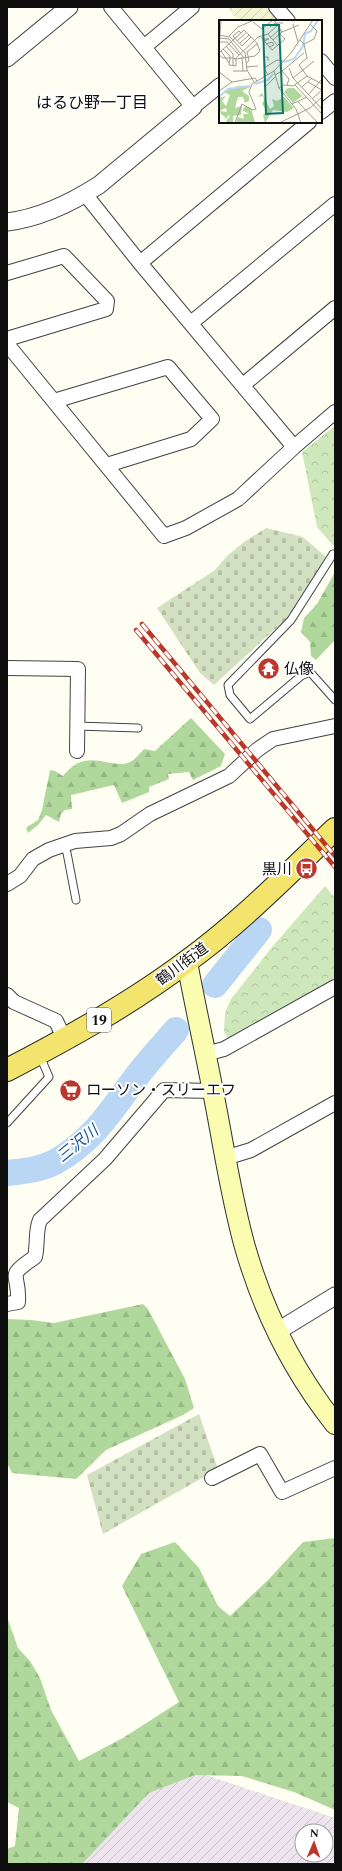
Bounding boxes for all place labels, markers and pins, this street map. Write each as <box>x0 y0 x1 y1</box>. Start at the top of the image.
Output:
temple icon: 仏像 <box>255 656 281 682</box>
place label: 仏像 <box>284 658 314 681</box>
bus stop icon: 黒川 <box>294 856 320 882</box>
place label: 黒川 <box>262 858 292 881</box>
supermarket icon: ローソン・スリーエフ <box>57 1077 83 1103</box>
place label: ローソン・スリーエフ <box>86 1079 236 1102</box>

